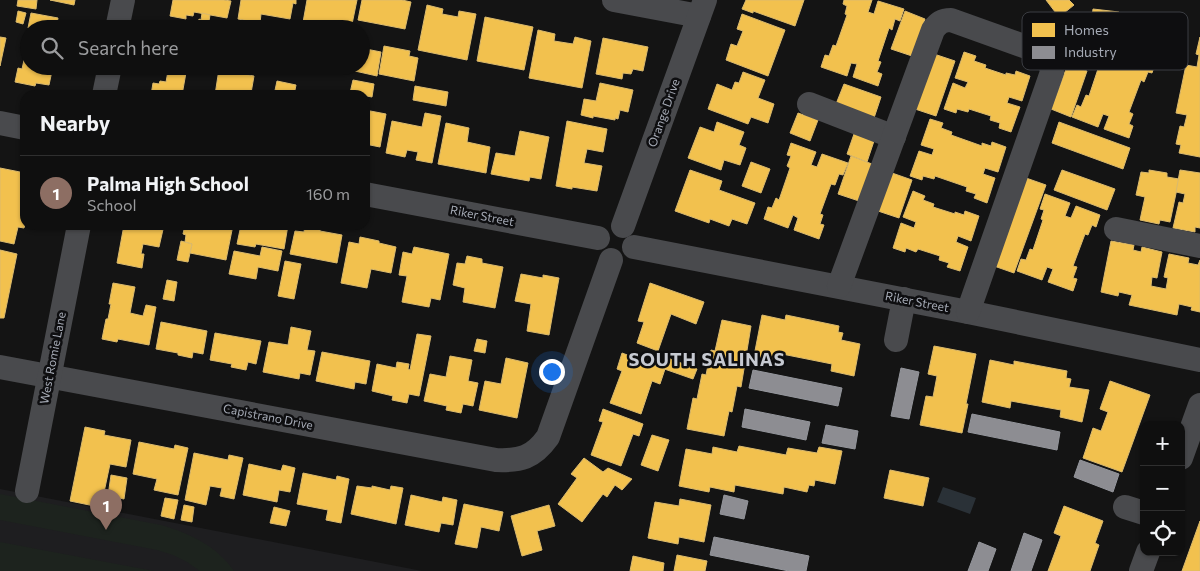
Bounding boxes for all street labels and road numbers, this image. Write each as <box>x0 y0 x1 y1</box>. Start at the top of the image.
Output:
street label: Orange Drive <box>644 77 682 149</box>
street label: Riker Street <box>449 202 515 228</box>
street label: Riker Street <box>884 288 950 314</box>
street label: West Romie Lane <box>36 310 68 405</box>
street label: Capistrano Drive <box>222 400 314 432</box>

